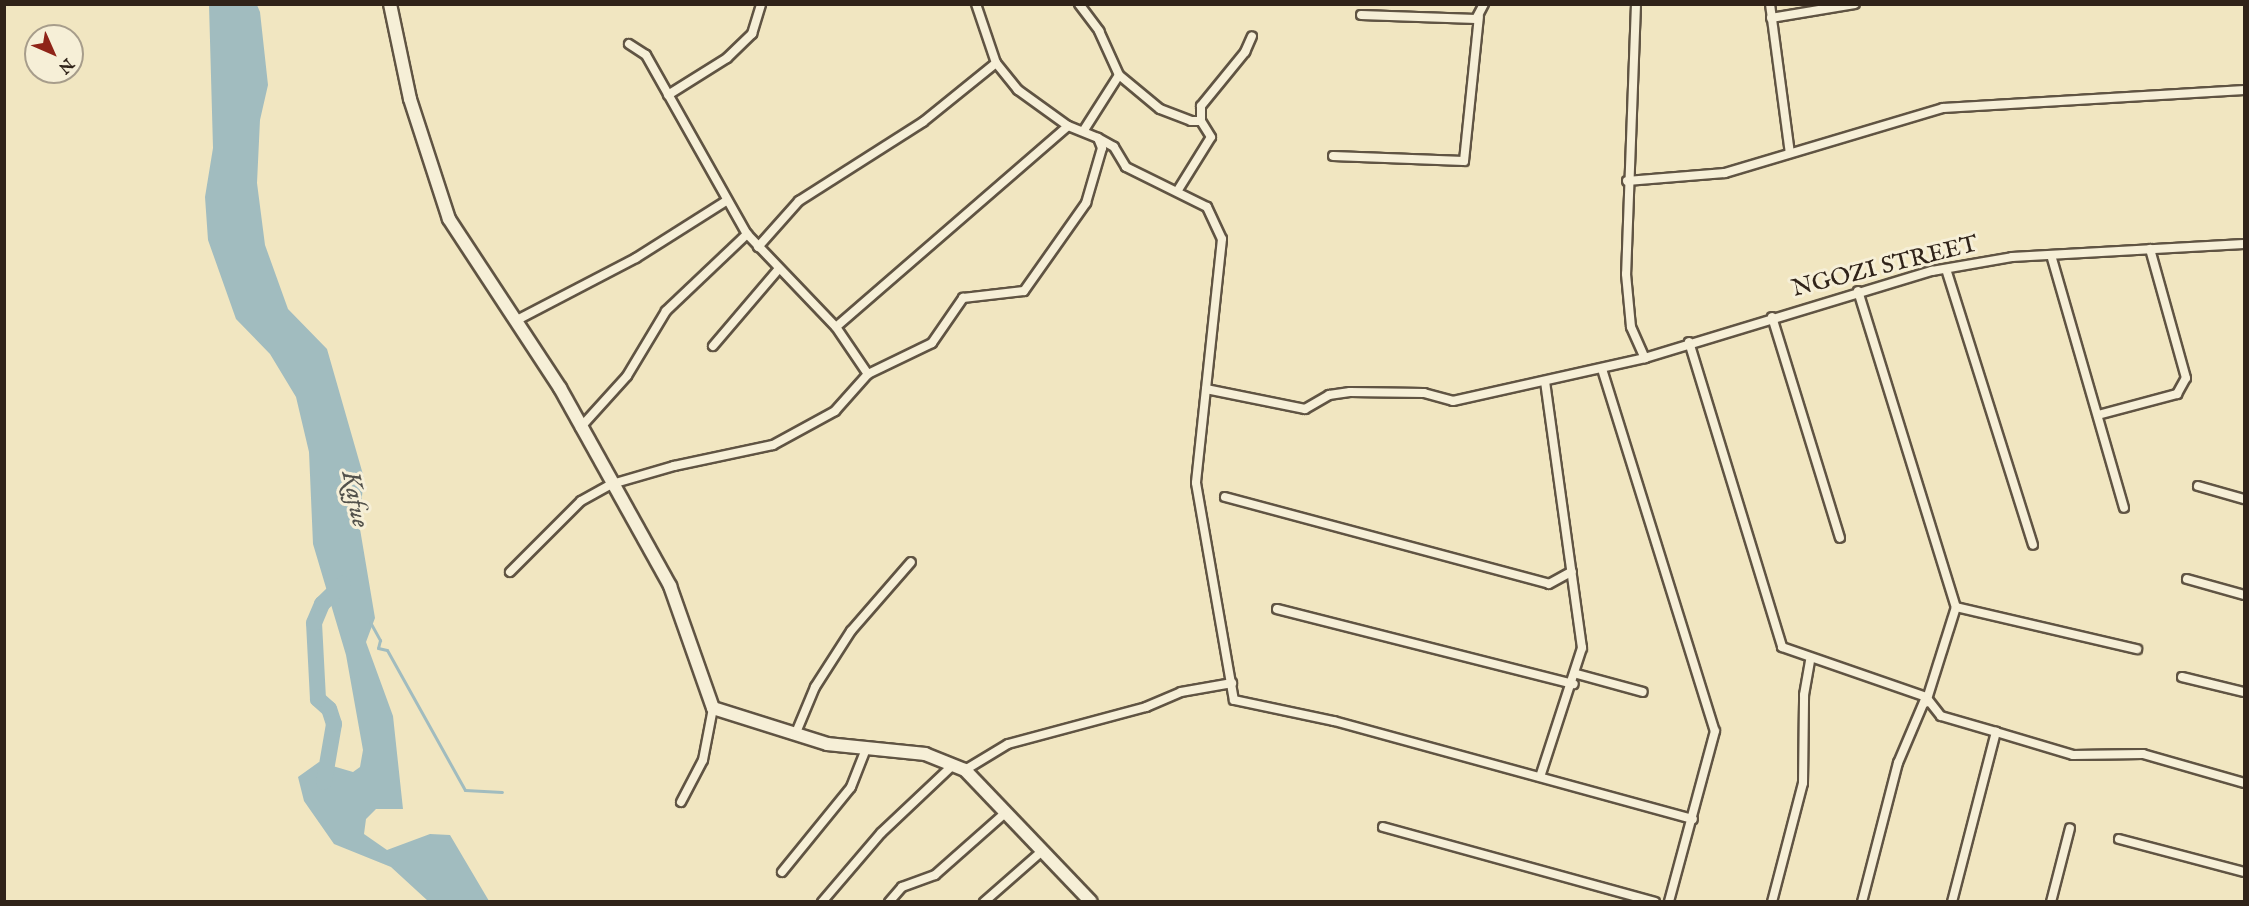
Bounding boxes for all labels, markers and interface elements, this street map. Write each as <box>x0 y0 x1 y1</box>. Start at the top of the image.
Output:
north arrow <box>24 24 84 84</box>
text: N <box>53 53 77 77</box>
street label: NGOZI STREET <box>1789 230 1981 304</box>
water label: Kafue <box>334 468 376 530</box>

